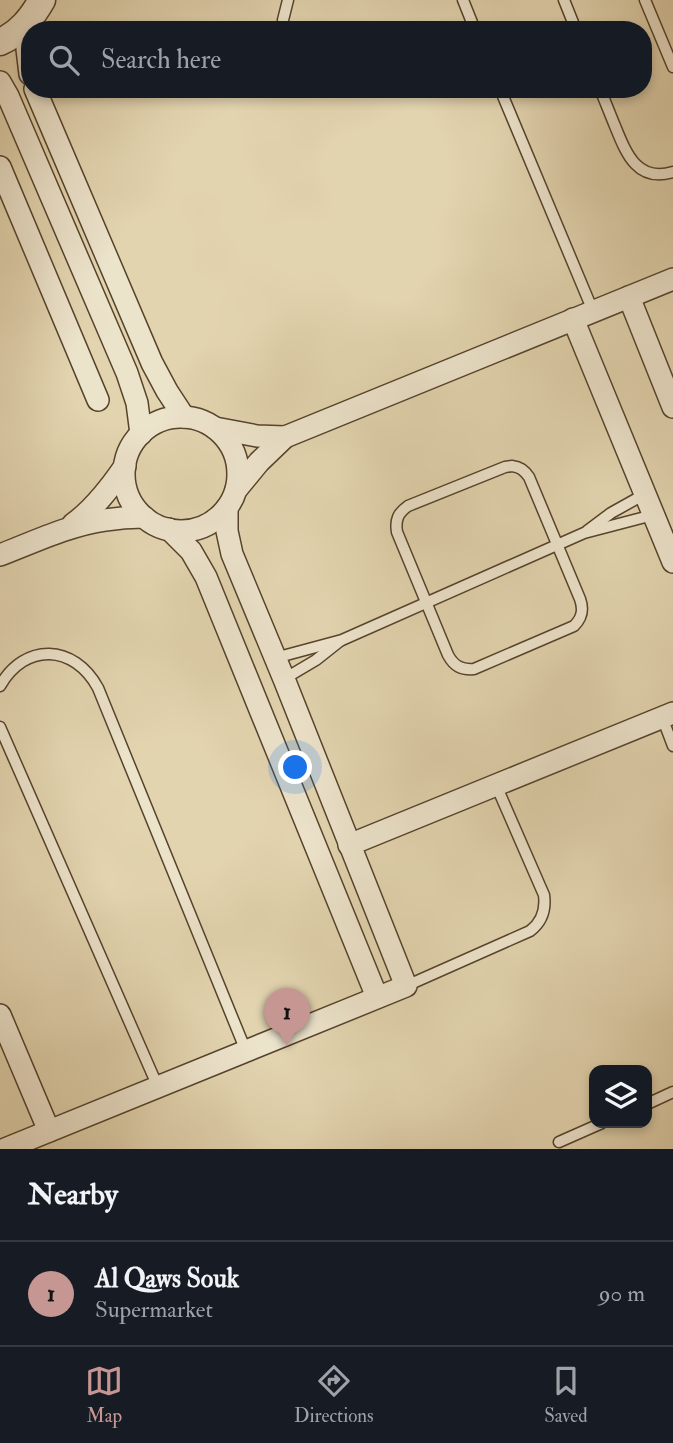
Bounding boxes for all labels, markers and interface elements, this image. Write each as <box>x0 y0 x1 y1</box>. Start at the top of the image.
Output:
search box <box>21 21 652 98</box>
icon: search <box>45 41 83 79</box>
text: Search here <box>101 44 221 76</box>
your location <box>278 750 312 784</box>
pin: 1 <box>264 988 310 1046</box>
map controls <box>589 1065 652 1128</box>
button: layers <box>589 1065 652 1128</box>
text: Nearby <box>28 1176 118 1213</box>
text: Al Qaws Souk <box>95 1263 239 1295</box>
text: 1 <box>47 1279 55 1308</box>
text: 90 m <box>599 1279 645 1308</box>
text: Supermarket <box>95 1295 213 1324</box>
tab: Map <box>85 1362 123 1428</box>
tab: Directions <box>294 1362 374 1428</box>
tab: Saved <box>544 1362 588 1428</box>

